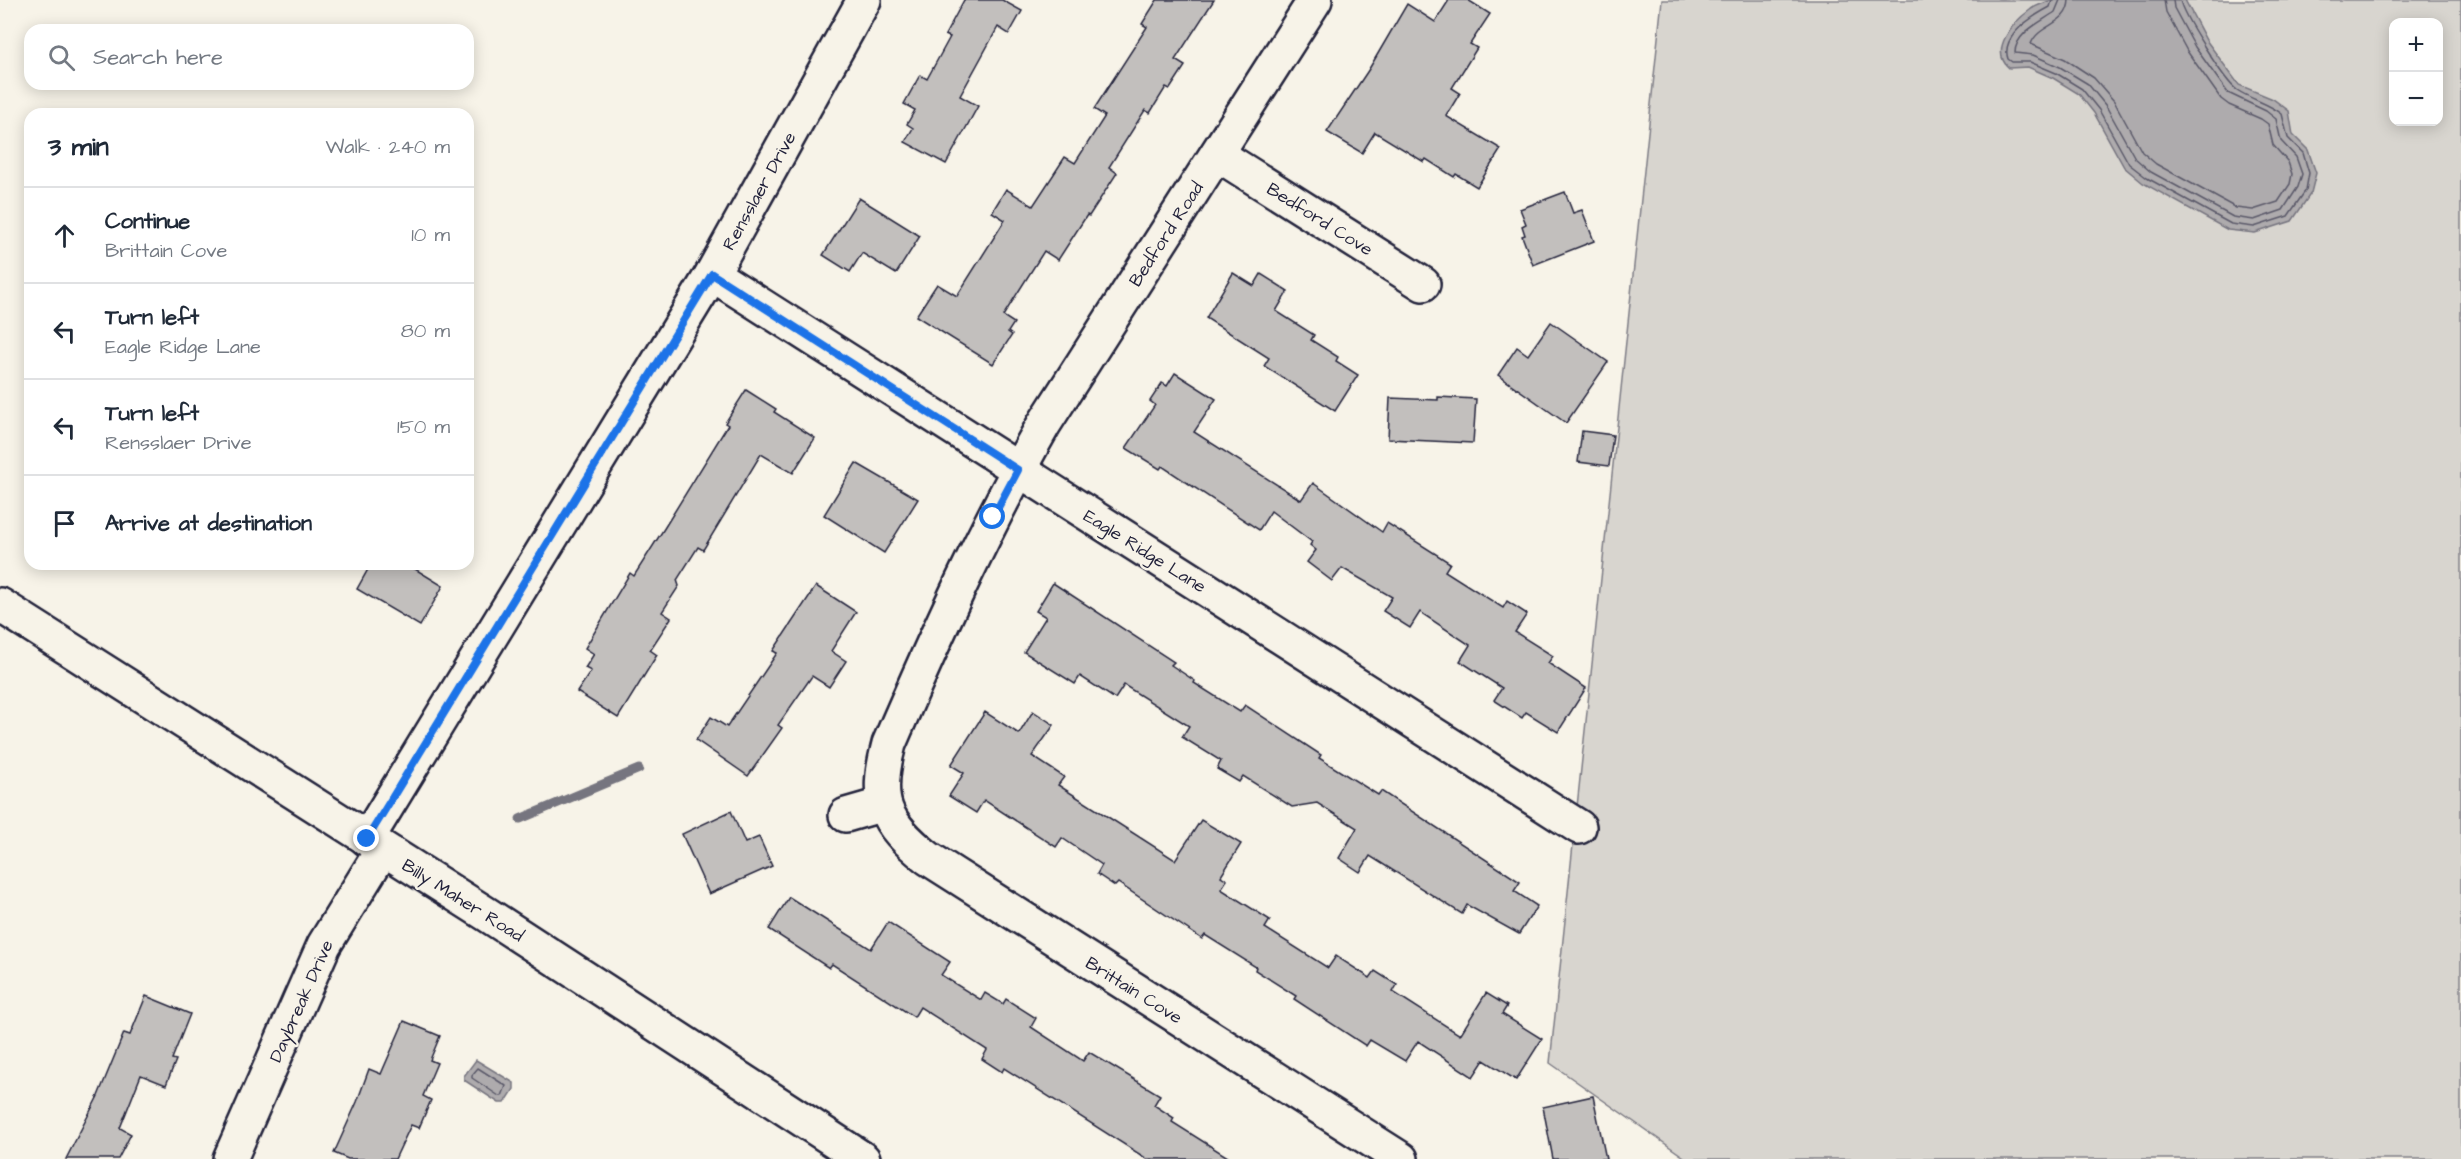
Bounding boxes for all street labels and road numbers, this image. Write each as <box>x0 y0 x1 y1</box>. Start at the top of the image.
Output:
street label: Rensslaer Drive <box>717 127 802 255</box>
street label: Bedford Road <box>1123 177 1210 292</box>
street label: Bedford Cove <box>1262 177 1378 262</box>
street label: Eagle Ridge Lane <box>1078 504 1211 600</box>
street label: Billy Maher Road <box>396 853 528 949</box>
street label: Daybreak Drive <box>263 936 341 1067</box>
street label: Brittain Cove <box>1080 951 1187 1030</box>

